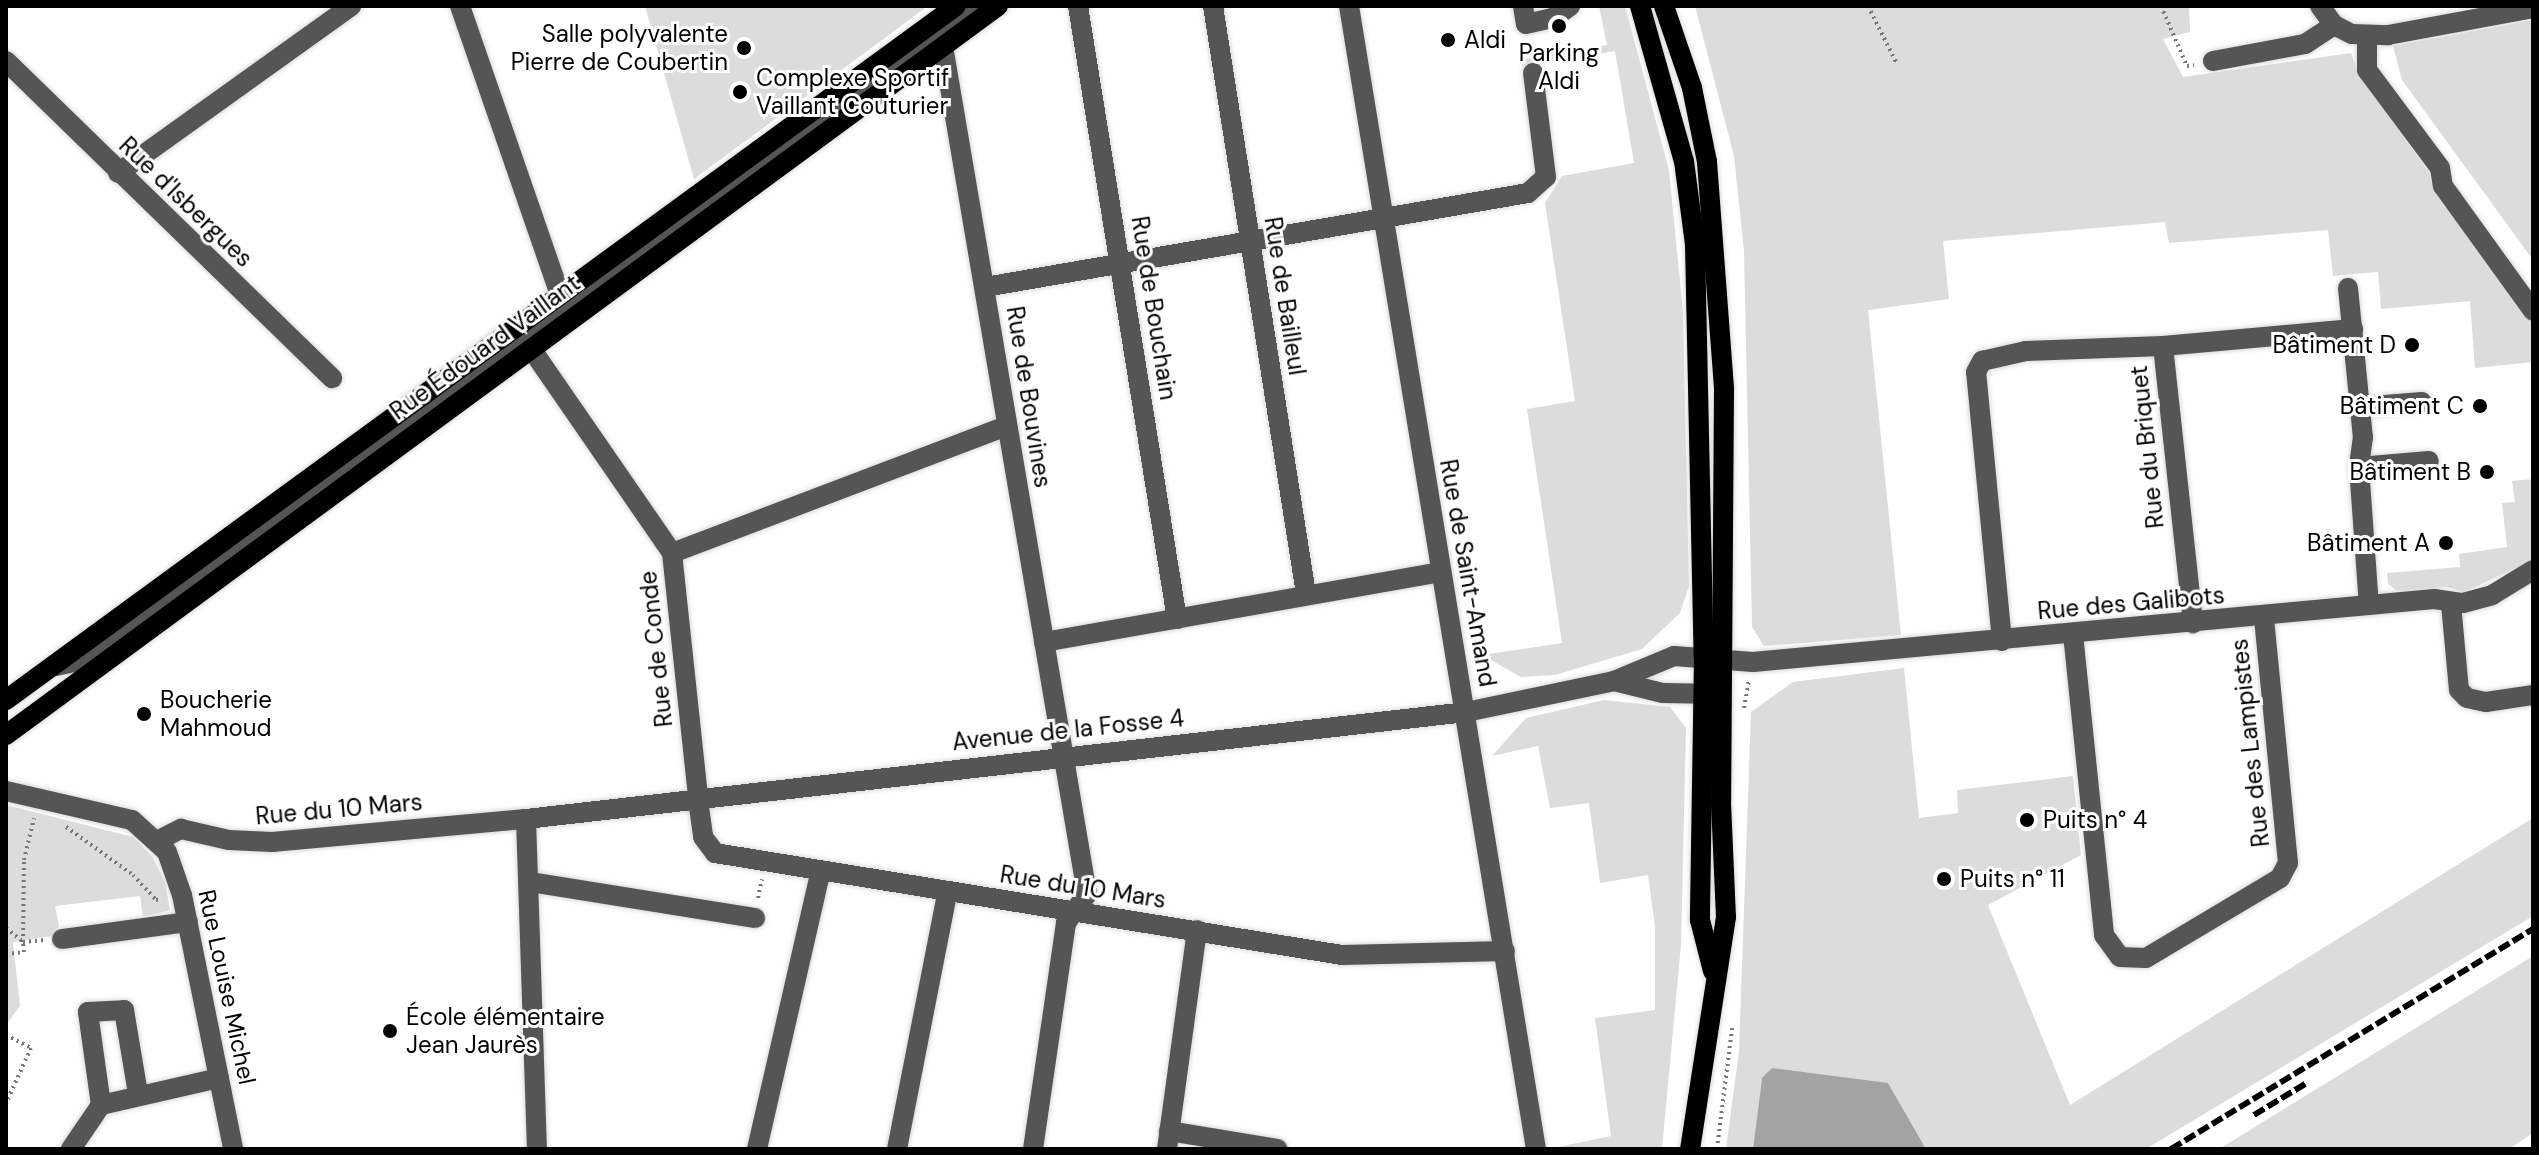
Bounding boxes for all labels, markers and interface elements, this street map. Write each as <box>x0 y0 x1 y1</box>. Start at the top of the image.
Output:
marker: Parking Aldi <box>1550 17 1568 35</box>
place label: Salle polyvalente Pierre de Coubertin <box>511 20 728 76</box>
place label: Aldi <box>1464 26 1506 54</box>
marker: Aldi <box>1439 31 1457 49</box>
marker: Salle polyvalente Pierre de Coubertin <box>735 39 753 57</box>
place label: Parking Aldi <box>1519 39 1599 95</box>
place label: Complexe Sportif Vaillant Couturier <box>756 64 949 120</box>
marker: Complexe Sportif Vaillant Couturier <box>731 83 749 101</box>
street label: Rue d'Isbergues <box>113 131 259 273</box>
street label: Rue de Bouchain <box>1125 214 1183 402</box>
street label: Rue de Bailleul <box>1258 215 1312 377</box>
street label: Rue Édouard Vaillant <box>384 268 586 426</box>
street label: Rue de Bouvines <box>1000 304 1058 490</box>
place label: Bâtiment D <box>2273 331 2396 359</box>
marker: Bâtiment D <box>2403 336 2421 354</box>
street label: Rue du Briquet <box>2124 364 2170 530</box>
place label: Bâtiment C <box>2340 392 2464 420</box>
marker: Bâtiment C <box>2471 397 2489 415</box>
street label: Rue de Saint-Amand <box>1434 457 1502 689</box>
place label: Bâtiment B <box>2350 458 2471 486</box>
marker: Bâtiment B <box>2478 463 2496 481</box>
place label: Bâtiment A <box>2307 529 2430 557</box>
marker: Bâtiment A <box>2437 534 2455 552</box>
street label: Rue de Conde <box>633 569 679 729</box>
street label: Rue des Galibots <box>2036 580 2226 626</box>
street label: Rue des Lampistes <box>2225 637 2275 849</box>
place label: Boucherie Mahmoud <box>160 686 272 742</box>
street label: Avenue de la Fosse 4 <box>951 703 1185 757</box>
marker: Boucherie Mahmoud <box>135 705 153 723</box>
street label: Rue du 10 Mars <box>254 787 424 831</box>
place label: Puits n° 4 <box>2043 806 2147 834</box>
marker: Puits n° 4 <box>2018 811 2036 829</box>
street label: Rue du 10 Mars <box>998 860 1168 914</box>
place label: Puits n° 11 <box>1960 865 2065 893</box>
marker: Puits n° 11 <box>1935 870 1953 888</box>
street label: Rue Louise Michel <box>192 887 262 1087</box>
place label: École élémentaire Jean Jaurès <box>406 1003 605 1059</box>
marker: École élémentaire Jean Jaurès <box>381 1022 399 1040</box>

